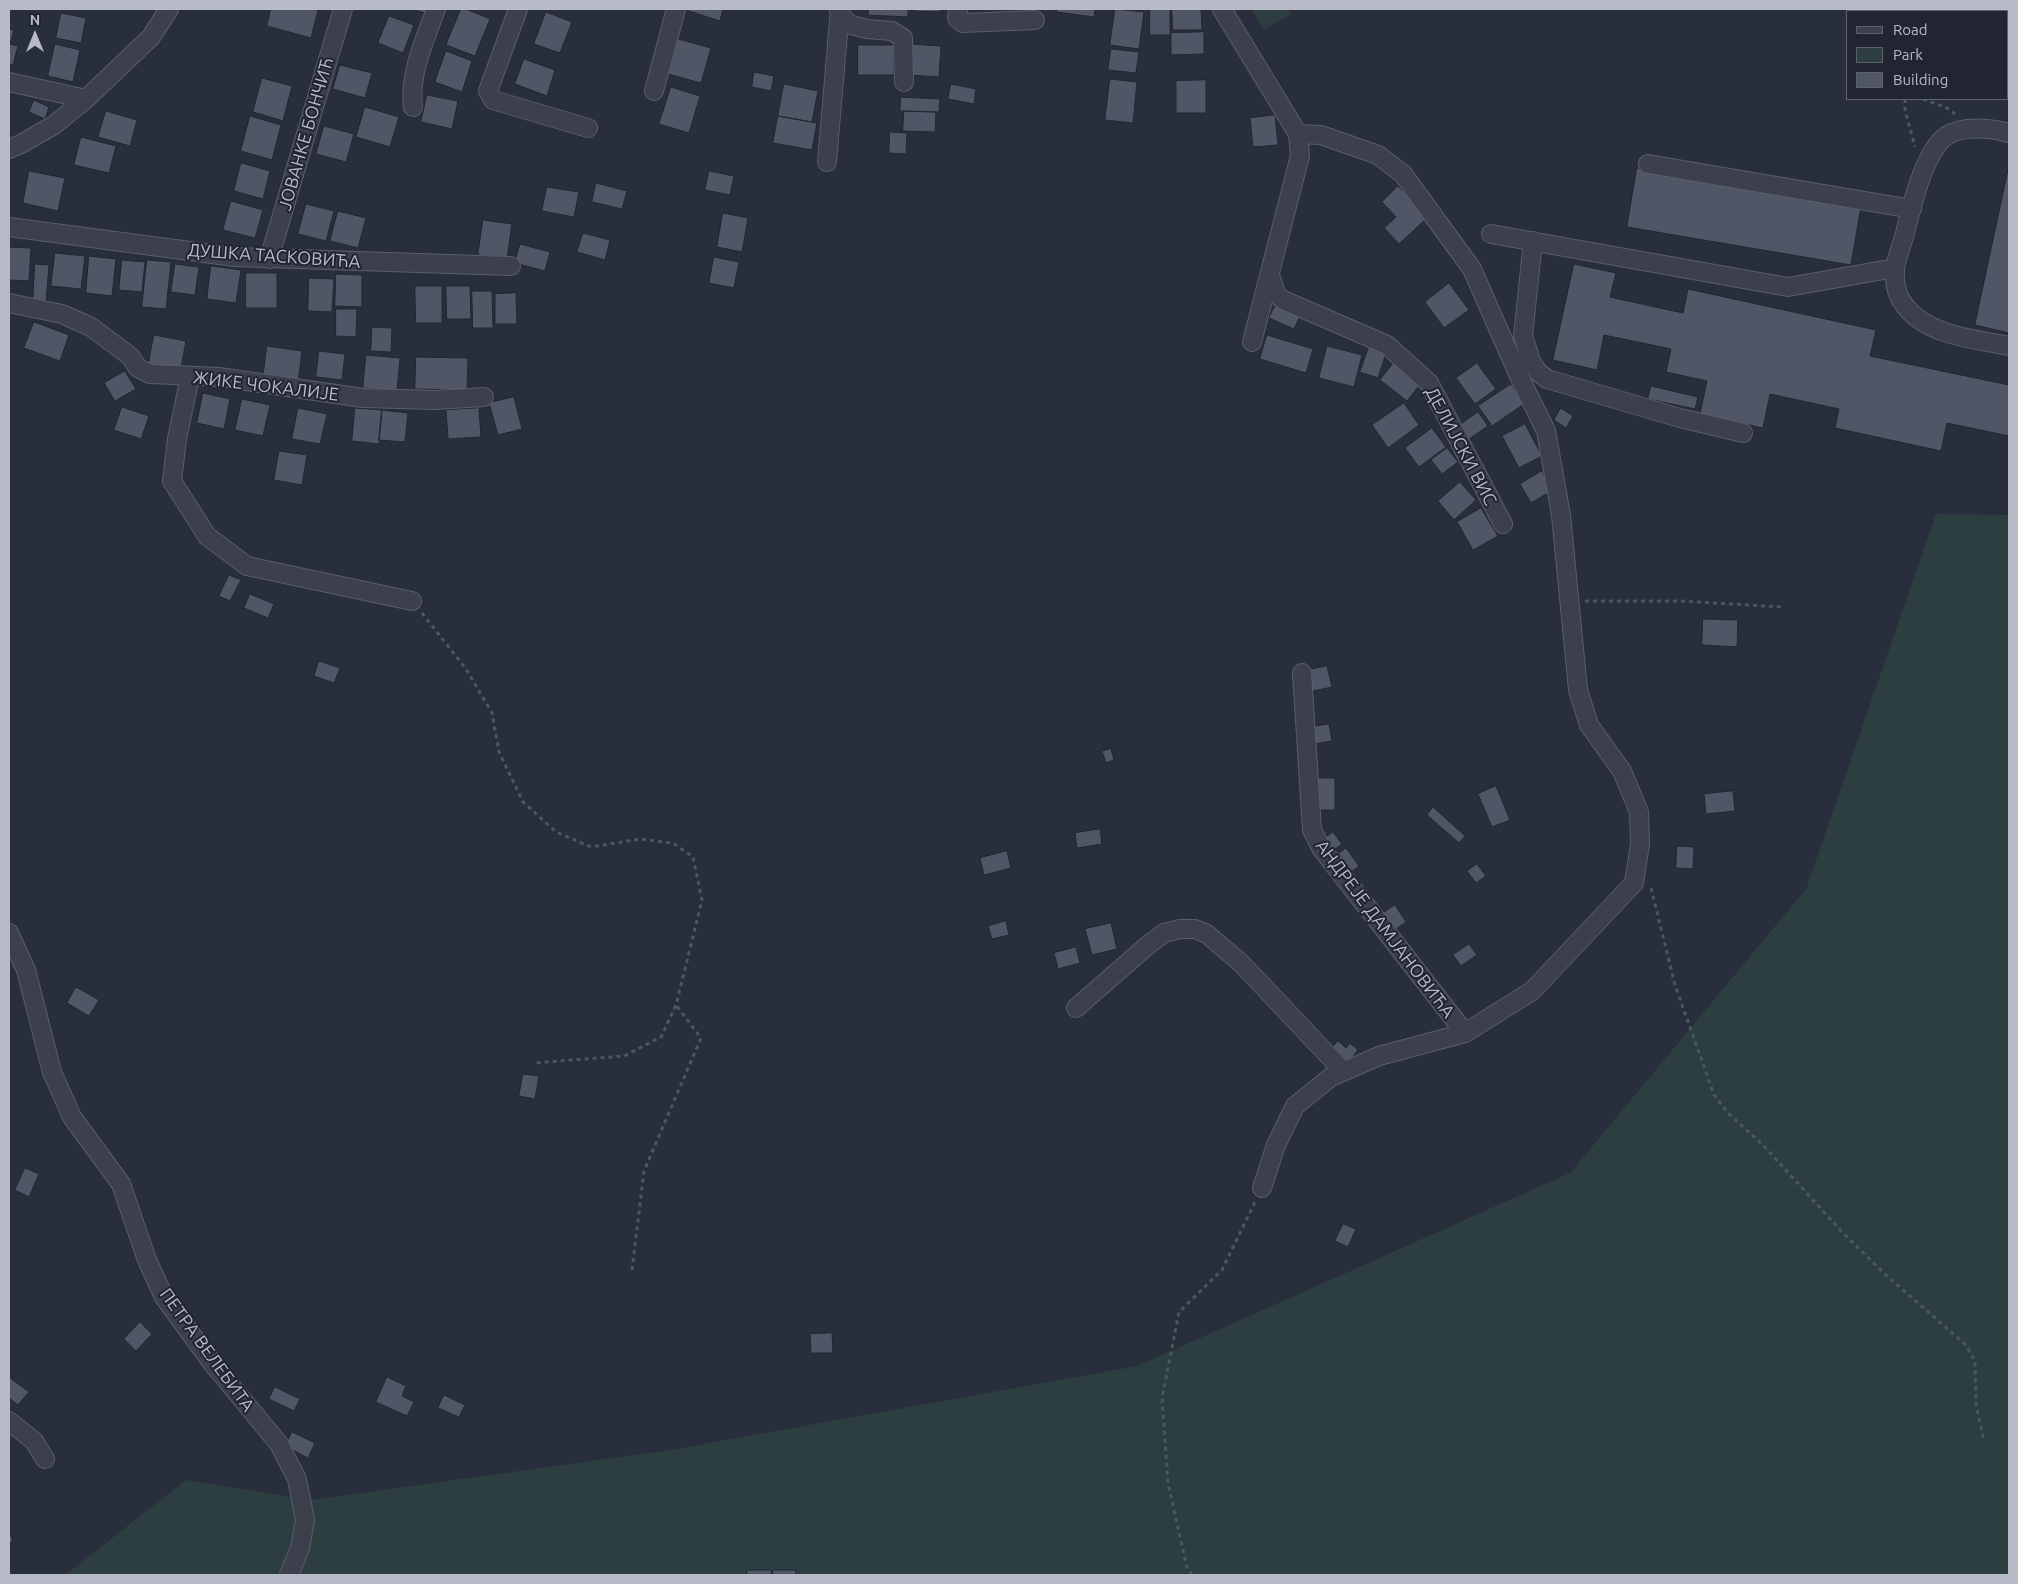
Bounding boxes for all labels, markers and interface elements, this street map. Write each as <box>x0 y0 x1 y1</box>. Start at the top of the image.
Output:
north arrow <box>10 10 60 60</box>
legend <box>1846 10 2008 100</box>
text: N <box>30 12 40 28</box>
text: Road <box>1893 21 1928 38</box>
text: Park <box>1893 46 1923 63</box>
street label: ЈОВАНКЕ БОНЧИЋ <box>274 55 338 213</box>
text: Building <box>1893 71 1948 88</box>
street label: ДУШКА ТАСКОВИЋА <box>187 239 361 273</box>
street label: ЖИКЕ ЧОКАЛИЈЕ <box>192 366 340 406</box>
street label: ДЕЛИЈСКИ ВИС <box>1421 383 1501 509</box>
street label: АНДРЕЈЕ ДАМЈАНОВИЋА <box>1311 836 1459 1022</box>
street label: ПЕТРА ВЕЛЕБИТА <box>155 1284 259 1416</box>

